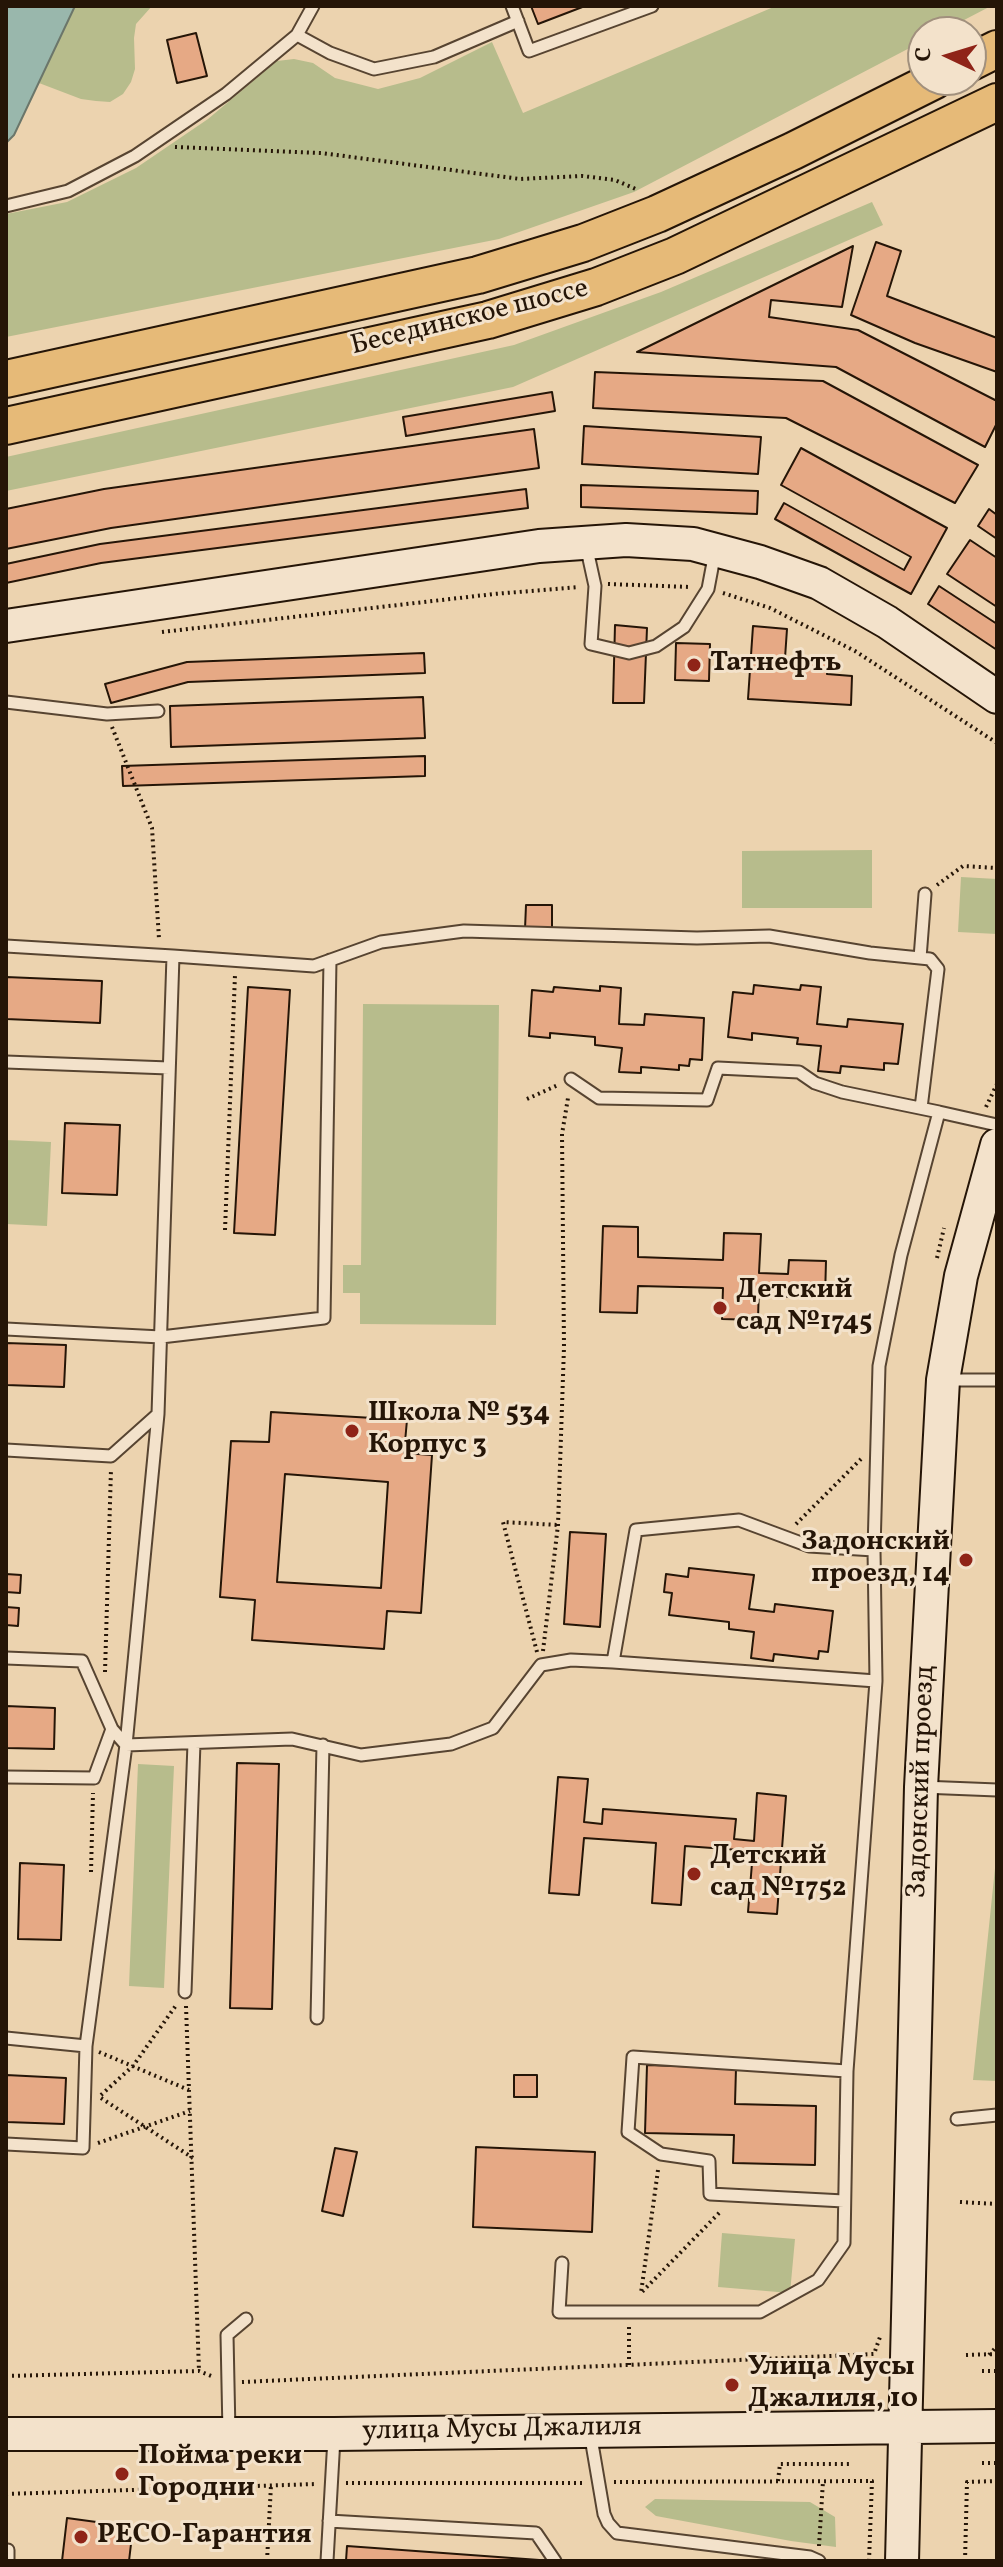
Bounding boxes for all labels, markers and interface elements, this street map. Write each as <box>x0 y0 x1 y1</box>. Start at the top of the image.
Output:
north arrow <box>907 16 987 96</box>
text: С <box>909 46 941 63</box>
street label: Бесединское шоссе <box>348 273 592 365</box>
place label: Татнефть <box>710 648 842 682</box>
marker: Татнефть <box>685 656 703 674</box>
place label: Детский сад №1745 <box>736 1275 872 1341</box>
marker: Детский сад №1745 <box>711 1299 729 1317</box>
place label: Школа № 534 Корпус 3 <box>368 1398 550 1464</box>
marker: Школа № 534 Корпус 3 <box>343 1422 361 1440</box>
place label: Задонский проезд, 14 <box>801 1527 950 1593</box>
marker: Задонский проезд, 14 <box>957 1551 975 1569</box>
street label: Задонский проезд <box>902 1665 944 1899</box>
place label: Детский сад №1752 <box>710 1841 847 1907</box>
marker: Детский сад №1752 <box>685 1865 703 1883</box>
place label: Улица Мусы Джалиля, 10 <box>748 2352 918 2418</box>
marker: Улица Мусы Джалиля, 10 <box>723 2376 741 2394</box>
street label: улица Мусы Джалиля <box>362 2412 642 2450</box>
place label: Пойма реки Городни <box>138 2441 302 2507</box>
marker: Пойма реки Городни <box>113 2465 131 2483</box>
place label: РЕСО-Гарантия <box>97 2520 312 2554</box>
marker: РЕСО-Гарантия <box>72 2528 90 2546</box>

